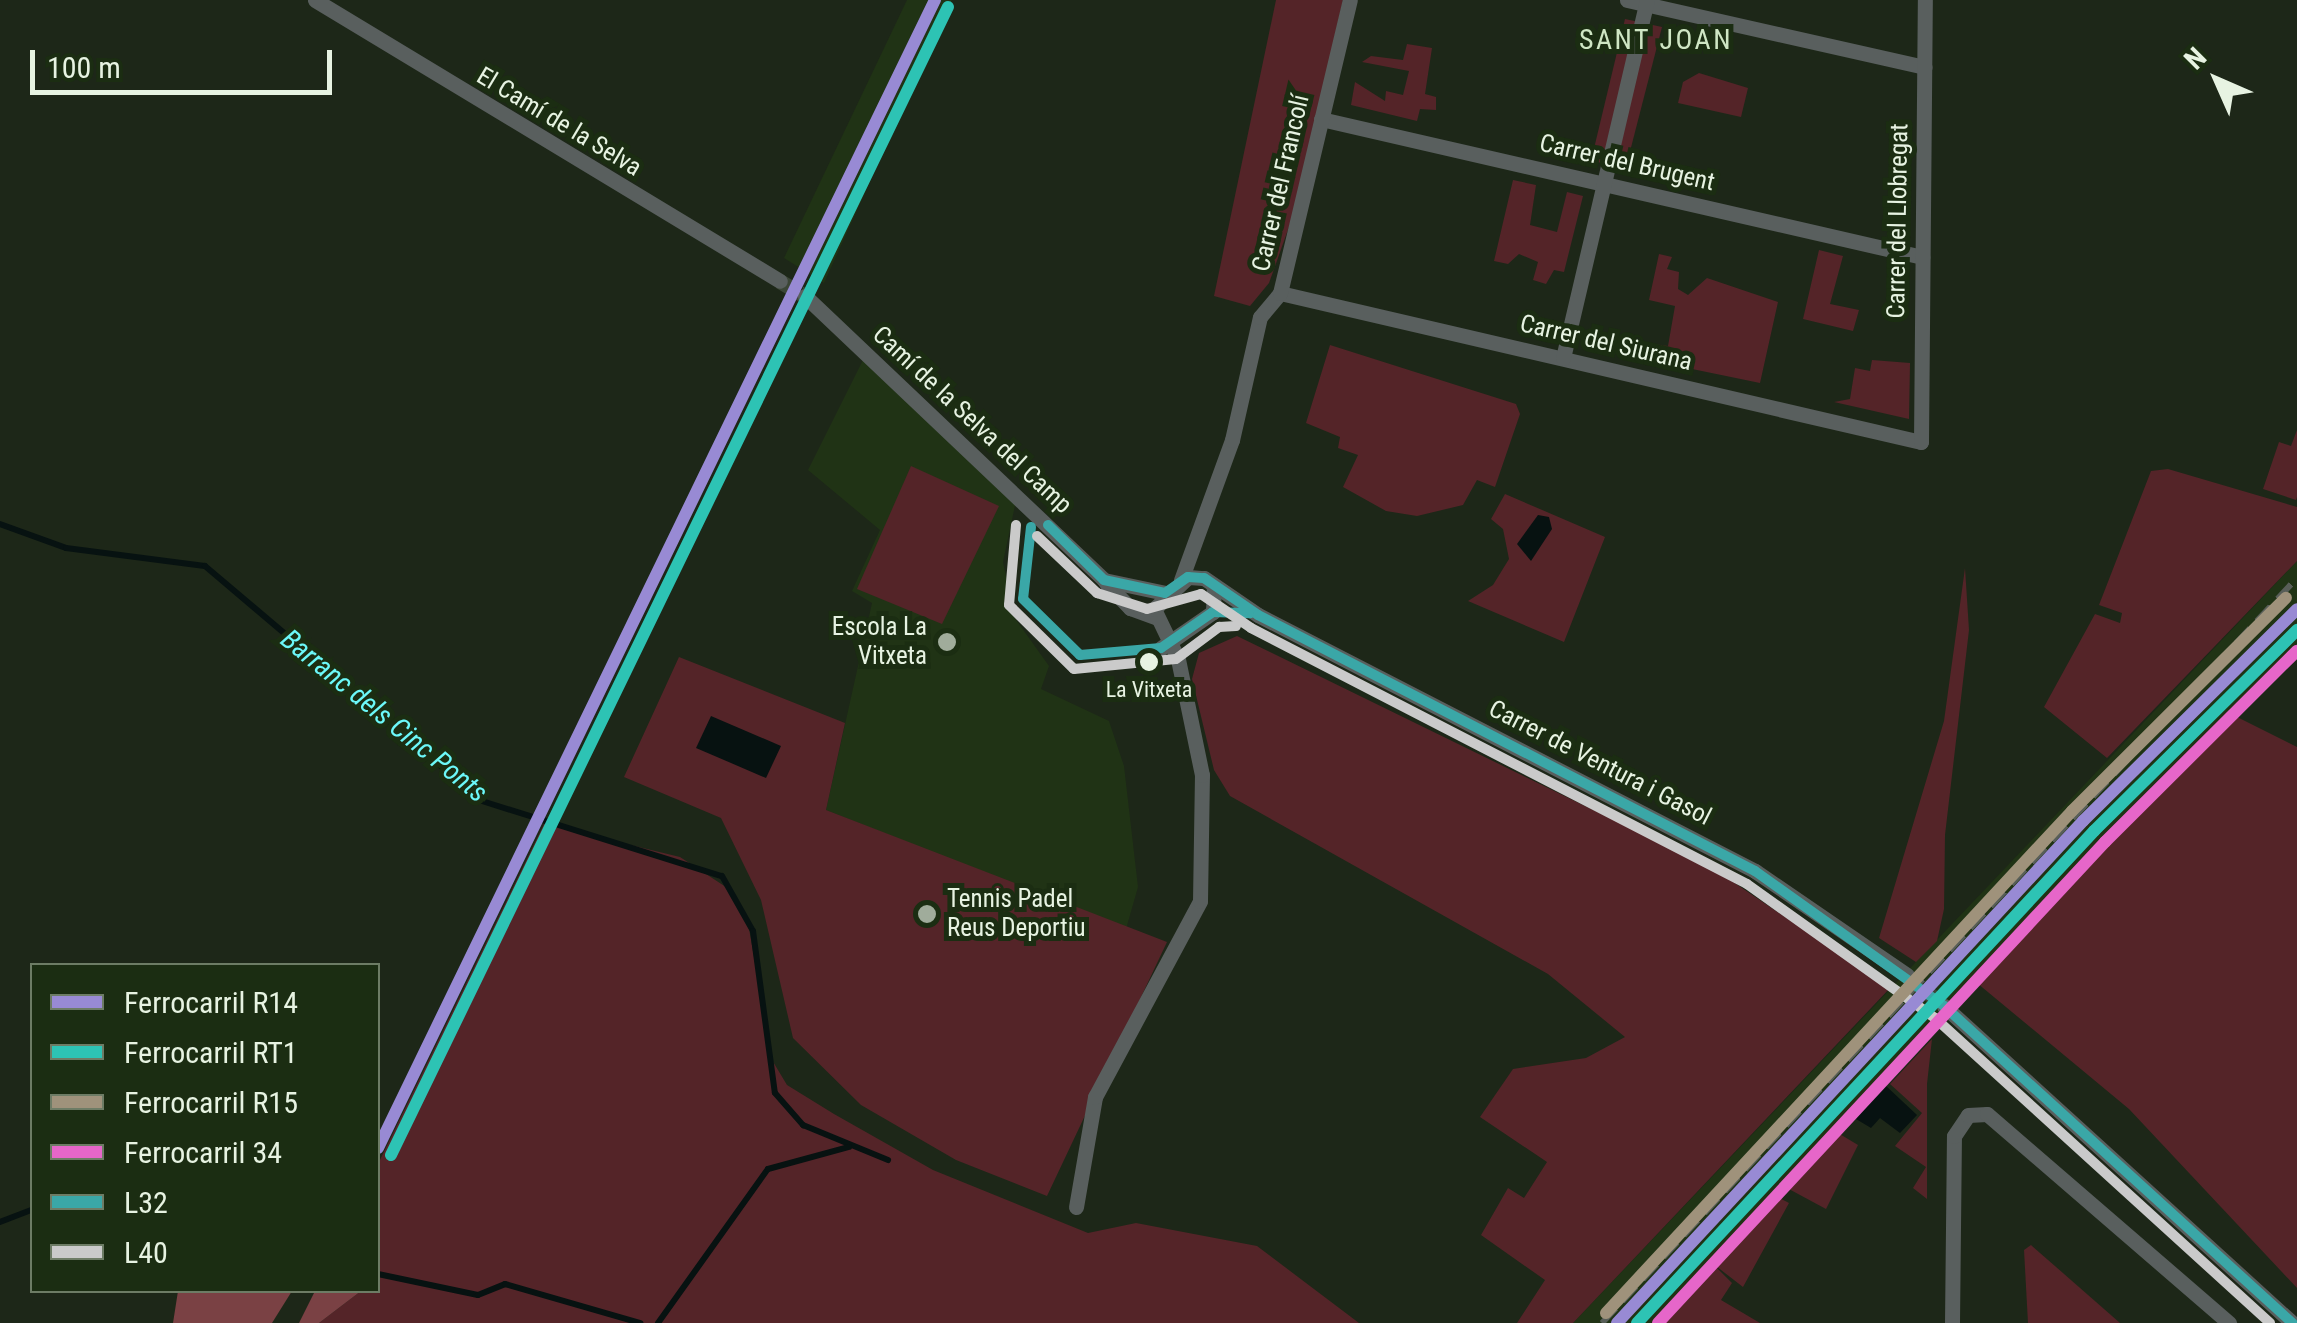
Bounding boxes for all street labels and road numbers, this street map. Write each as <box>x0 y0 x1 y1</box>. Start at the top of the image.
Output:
street label: El Camí de la Selva <box>471 61 647 183</box>
street label: Carrer del Francolí <box>1246 92 1316 274</box>
street label: Carrer del Llobregat <box>1881 123 1915 319</box>
street label: Carrer del Brugent <box>1537 128 1717 198</box>
street label: Carrer del Siurana <box>1517 309 1695 377</box>
street label: Camí de la Selva del Camp <box>866 320 1078 520</box>
street label: Carrer de Ventura i Gasol <box>1484 694 1716 832</box>

